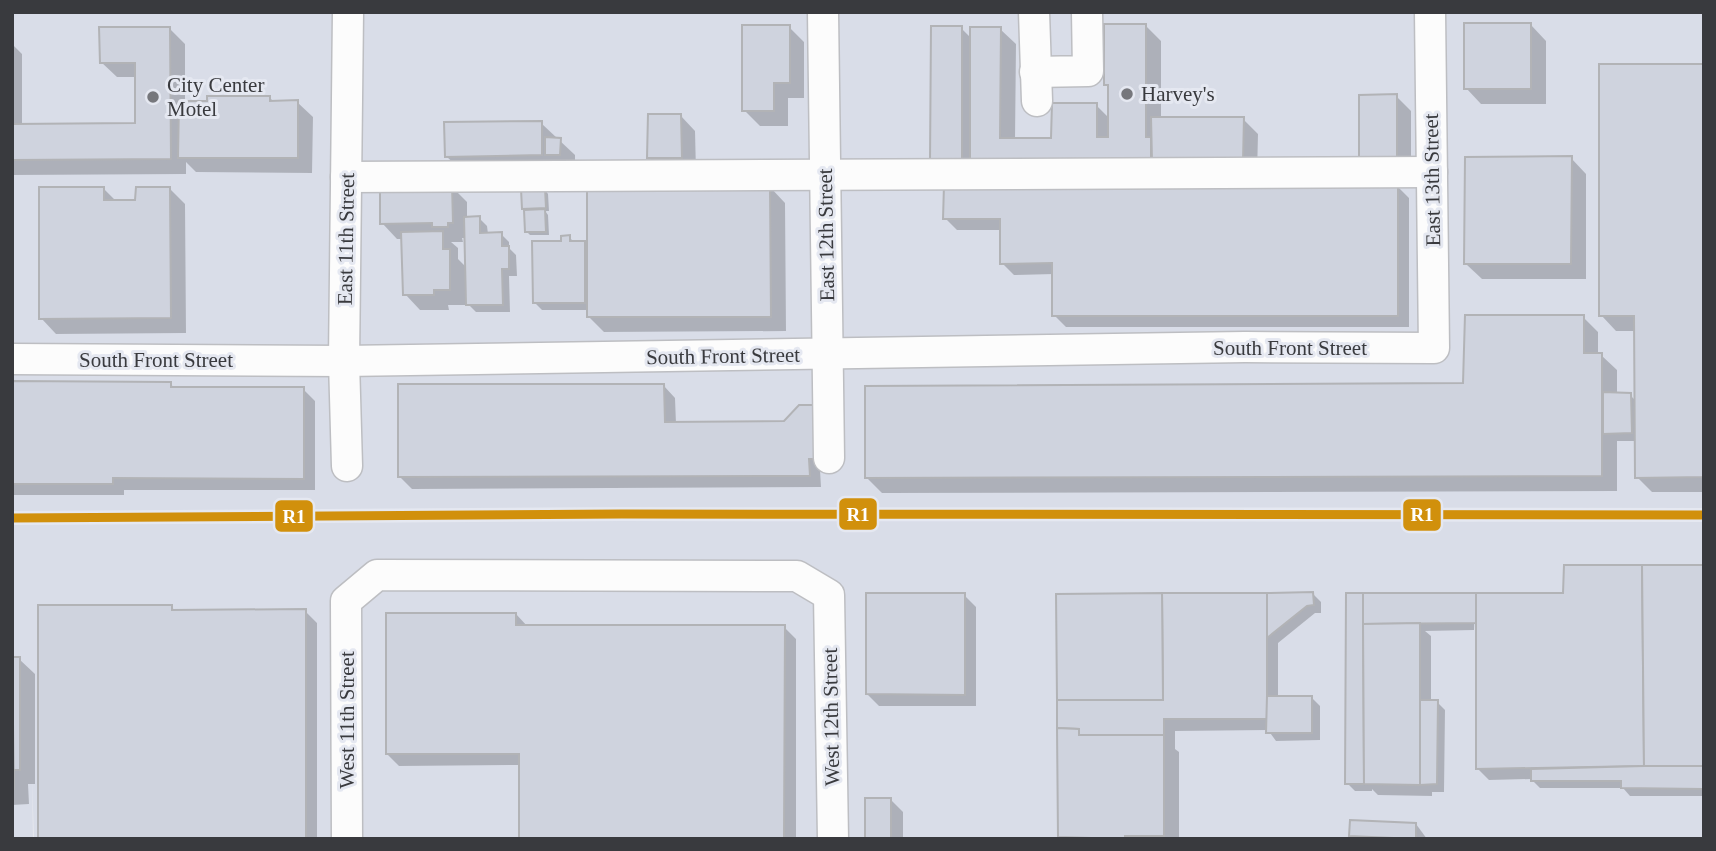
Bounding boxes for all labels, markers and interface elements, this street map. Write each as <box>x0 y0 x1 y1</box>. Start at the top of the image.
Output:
place label: City Center Motel <box>167 73 264 121</box>
place label: Harvey's <box>1141 82 1215 106</box>
marker: Harvey's <box>1119 86 1135 102</box>
marker: City Center Motel <box>145 89 161 105</box>
street label: East 13th Street <box>1419 113 1445 247</box>
street label: East 12th Street <box>813 168 839 302</box>
street label: East 11th Street <box>333 173 359 305</box>
street label: South Front Street <box>1213 336 1367 360</box>
street label: South Front Street <box>646 343 800 369</box>
street label: South Front Street <box>79 348 233 372</box>
line badge: R1 <box>838 497 878 531</box>
line badge: R1 <box>1402 498 1442 532</box>
line badge: R1 <box>274 499 314 533</box>
text: R1 <box>846 504 870 525</box>
text: R1 <box>1410 504 1434 525</box>
text: R1 <box>282 506 306 527</box>
street label: West 12th Street <box>818 647 844 786</box>
street label: West 11th Street <box>335 651 359 789</box>

